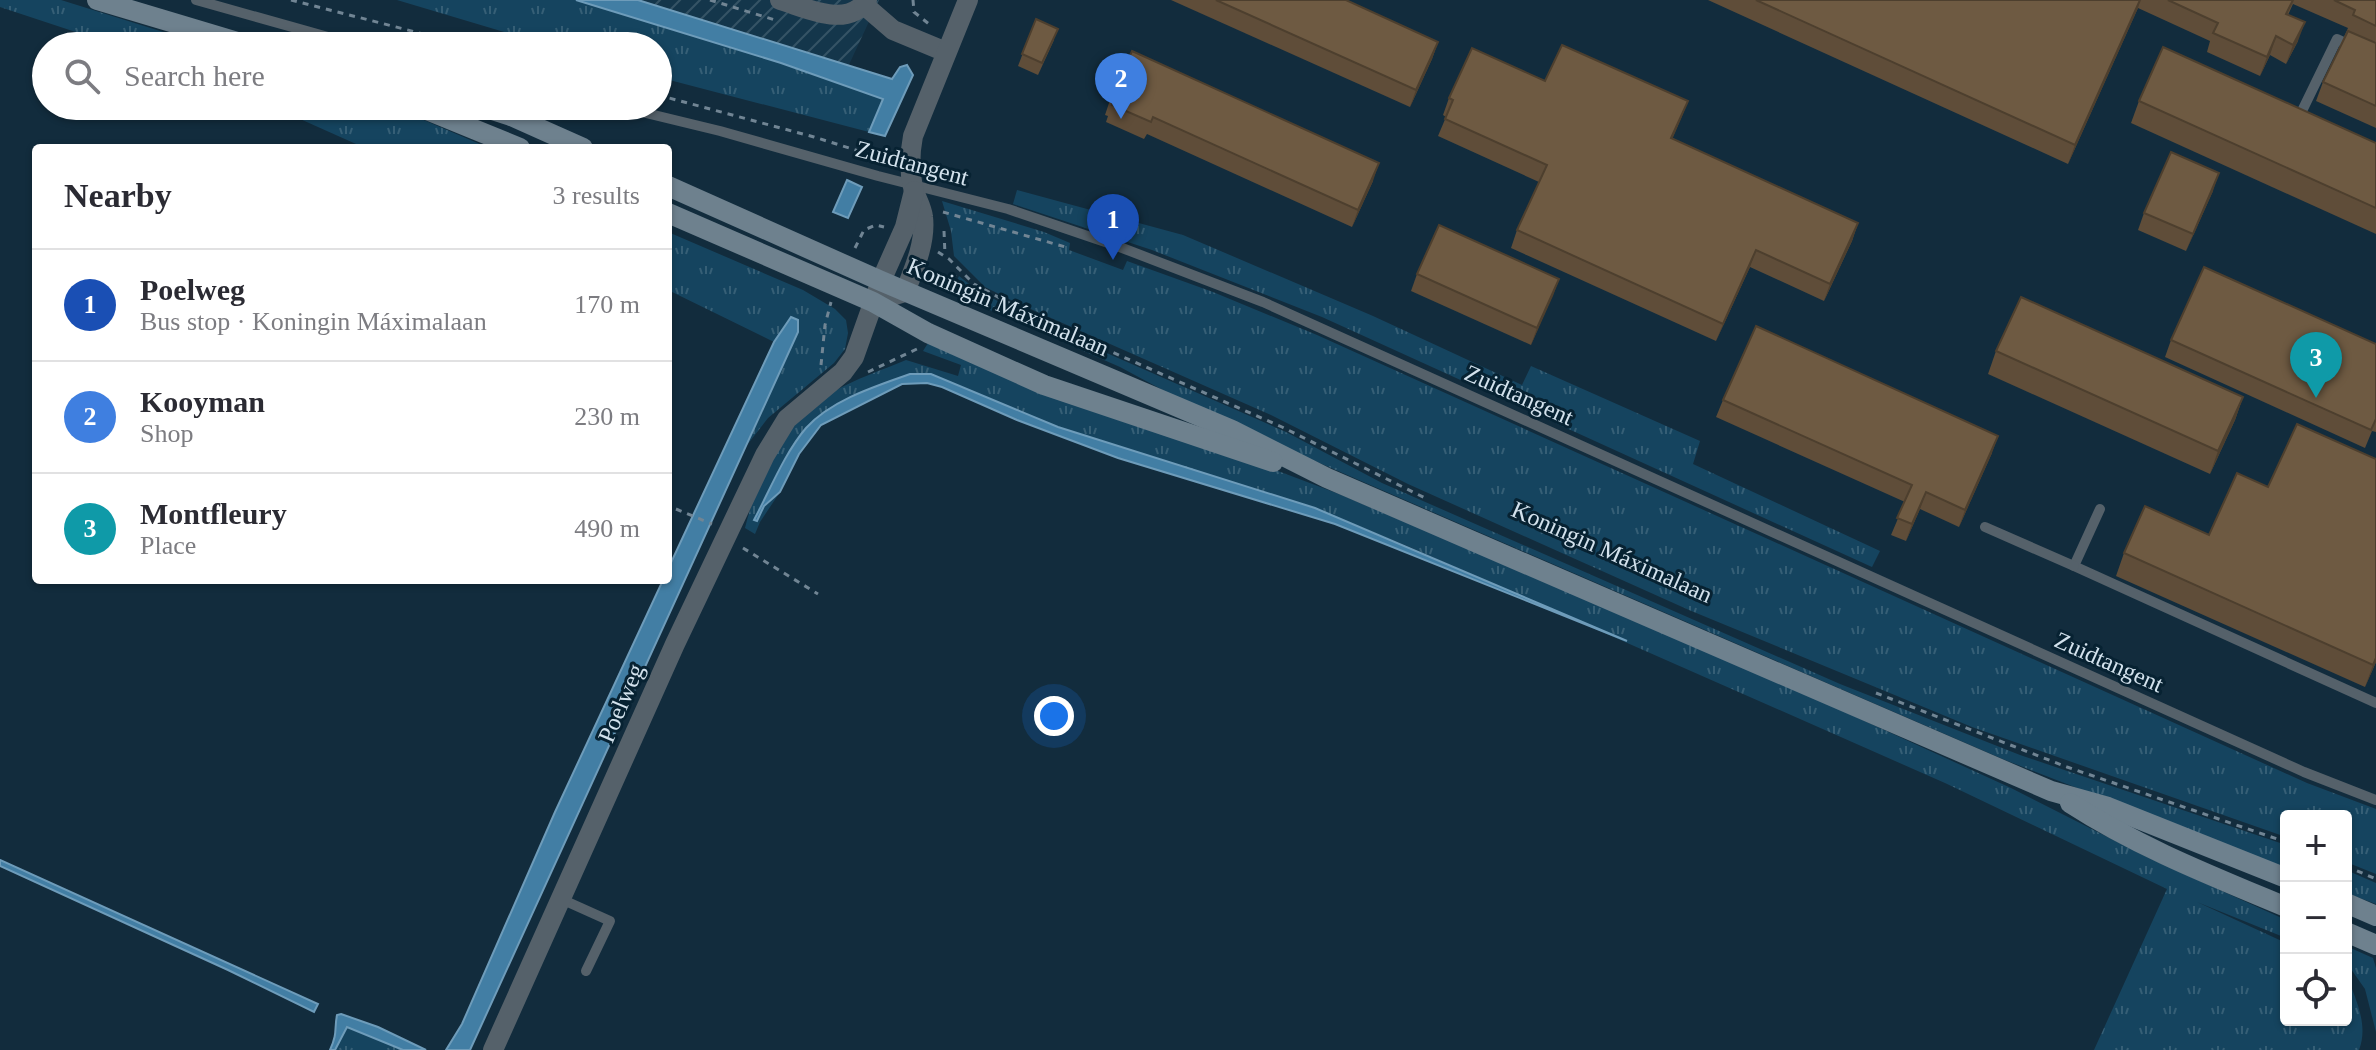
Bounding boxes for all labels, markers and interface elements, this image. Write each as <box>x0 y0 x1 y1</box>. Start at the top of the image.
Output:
search box <box>32 32 672 120</box>
pin: 2 <box>1095 53 1147 119</box>
icon: search <box>60 54 104 98</box>
text: Search here <box>124 59 265 92</box>
street label: Zuidtangent <box>853 135 972 191</box>
text: Nearby <box>64 177 172 214</box>
text: 3 results <box>553 181 640 210</box>
pin: 1 <box>1087 194 1139 260</box>
street label: Koningin Máximalaan <box>903 253 1113 361</box>
text: Poelweg <box>140 273 245 306</box>
text: 1 <box>84 290 97 319</box>
text: 170 m <box>574 290 640 319</box>
text: Bus stop · Koningin Máximalaan <box>140 307 487 336</box>
pin: 3 <box>2290 332 2342 398</box>
street label: Zuidtangent <box>1461 360 1578 431</box>
text: Kooyman <box>140 385 265 418</box>
text: 2 <box>84 402 97 431</box>
text: 230 m <box>574 402 640 431</box>
text: Shop <box>140 419 193 448</box>
street label: Koningin Máximalaan <box>1508 496 1716 608</box>
text: Montfleury <box>140 497 287 530</box>
text: 3 <box>84 514 97 543</box>
text: 490 m <box>574 514 640 543</box>
text: Place <box>140 531 196 560</box>
street label: Zuidtangent <box>2051 627 2168 698</box>
street label: Poelweg <box>593 660 649 746</box>
your location <box>1034 696 1074 736</box>
map controls <box>2280 810 2352 1026</box>
button: + <box>2280 810 2352 882</box>
button: − <box>2280 882 2352 954</box>
button: locate <box>2280 954 2352 1026</box>

